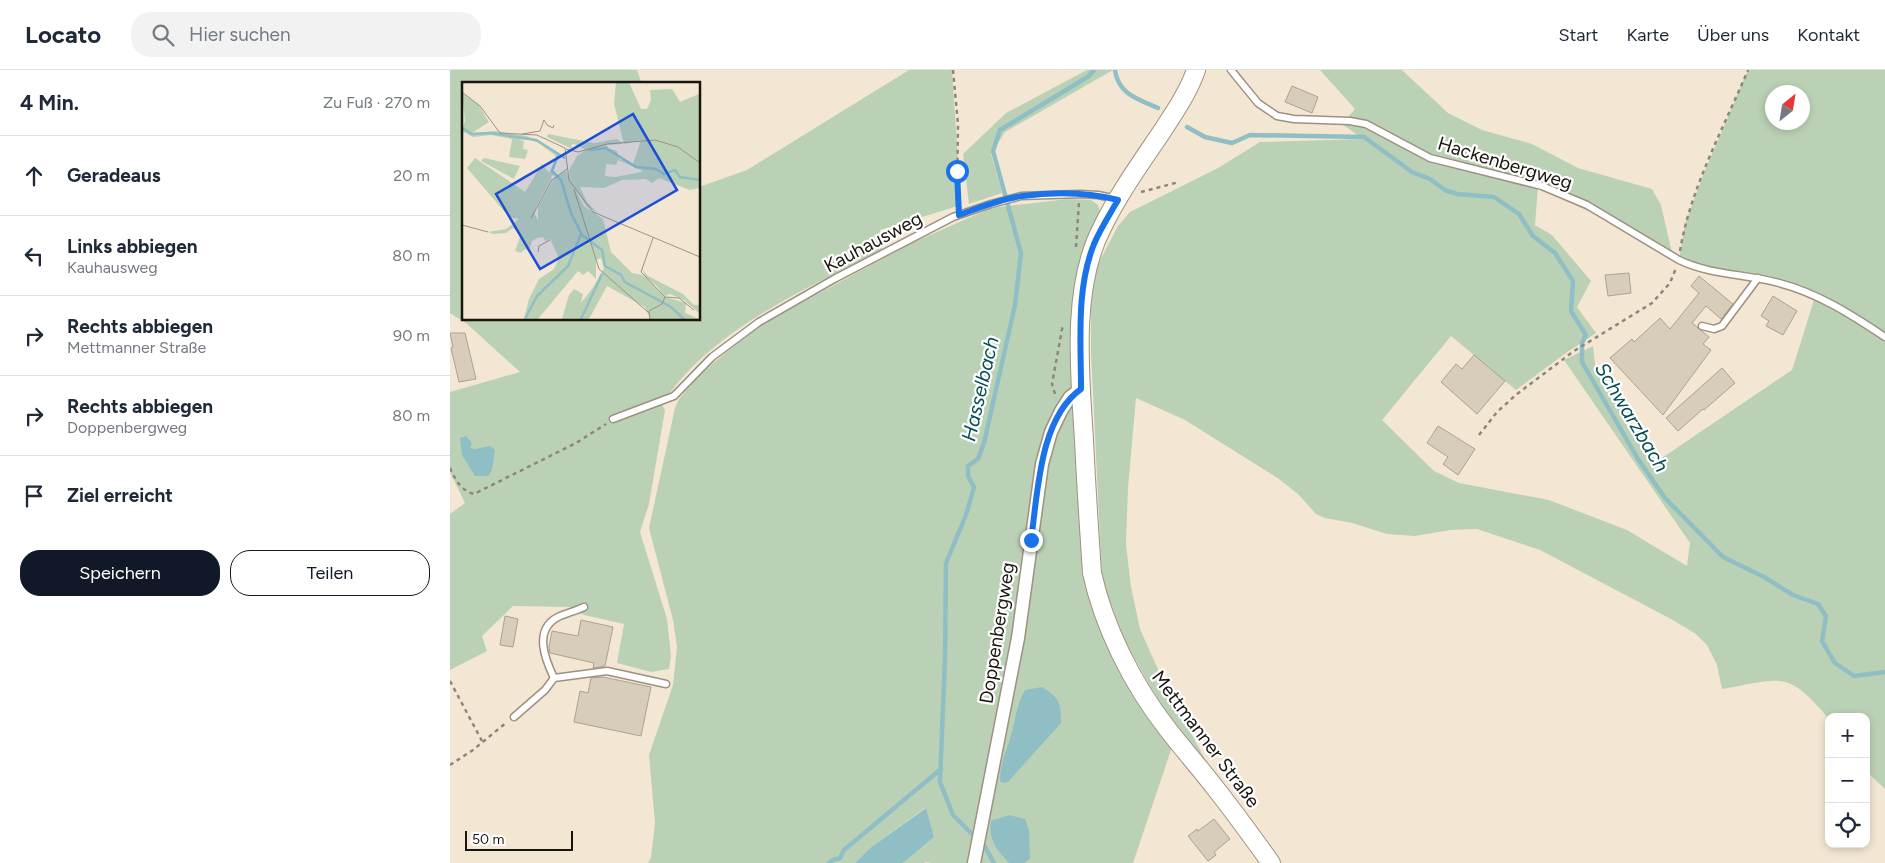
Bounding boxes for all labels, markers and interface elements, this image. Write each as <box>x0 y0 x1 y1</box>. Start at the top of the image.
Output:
search box <box>131 12 481 57</box>
text: Locato <box>25 20 101 49</box>
icon: search <box>149 21 177 49</box>
text: Hier suchen <box>189 23 291 46</box>
text: Start <box>1559 24 1598 46</box>
text: Karte <box>1626 24 1669 46</box>
text: Über uns <box>1697 24 1769 46</box>
text: Kontakt <box>1797 24 1860 46</box>
inset map <box>462 82 700 320</box>
north arrow <box>1765 85 1810 130</box>
text: 4 Min. <box>20 90 79 115</box>
text: Zu Fuß · 270 m <box>323 93 430 112</box>
street label: Hackenbergweg <box>1435 132 1575 194</box>
route start <box>946 160 969 183</box>
icon: ahead <box>20 162 48 190</box>
text: Geradeaus <box>67 164 161 187</box>
text: 20 m <box>393 166 430 185</box>
street label: Kauhausweg <box>820 207 926 277</box>
text: Links abbiegen <box>67 235 198 258</box>
icon: left <box>20 242 48 270</box>
text: 80 m <box>392 246 430 265</box>
text: Kauhausweg <box>67 258 158 277</box>
text: Rechts abbiegen <box>67 315 213 338</box>
icon: right <box>20 322 48 350</box>
text: 90 m <box>393 326 430 345</box>
water label: Hasselbach <box>956 334 1004 444</box>
text: Mettmanner Straße <box>67 338 206 357</box>
water label: Schwarzbach <box>1590 358 1674 476</box>
text: Rechts abbiegen <box>67 395 213 418</box>
icon: right <box>20 402 48 430</box>
text: 80 m <box>392 406 430 425</box>
text: Doppenbergweg <box>67 418 187 437</box>
icon: arrive <box>20 482 48 510</box>
text: Ziel erreicht <box>67 484 173 507</box>
route end <box>1020 529 1043 552</box>
button: Speichern <box>20 550 220 596</box>
button: Teilen <box>230 550 430 596</box>
street label: Doppenbergweg <box>974 561 1020 705</box>
street label: Mettmanner Straße <box>1147 666 1265 812</box>
map controls <box>1825 713 1870 848</box>
button: + <box>1825 713 1870 758</box>
button: − <box>1825 758 1870 803</box>
button: locate <box>1825 803 1870 848</box>
scale bar <box>465 828 572 851</box>
text: 50 m <box>472 831 504 848</box>

